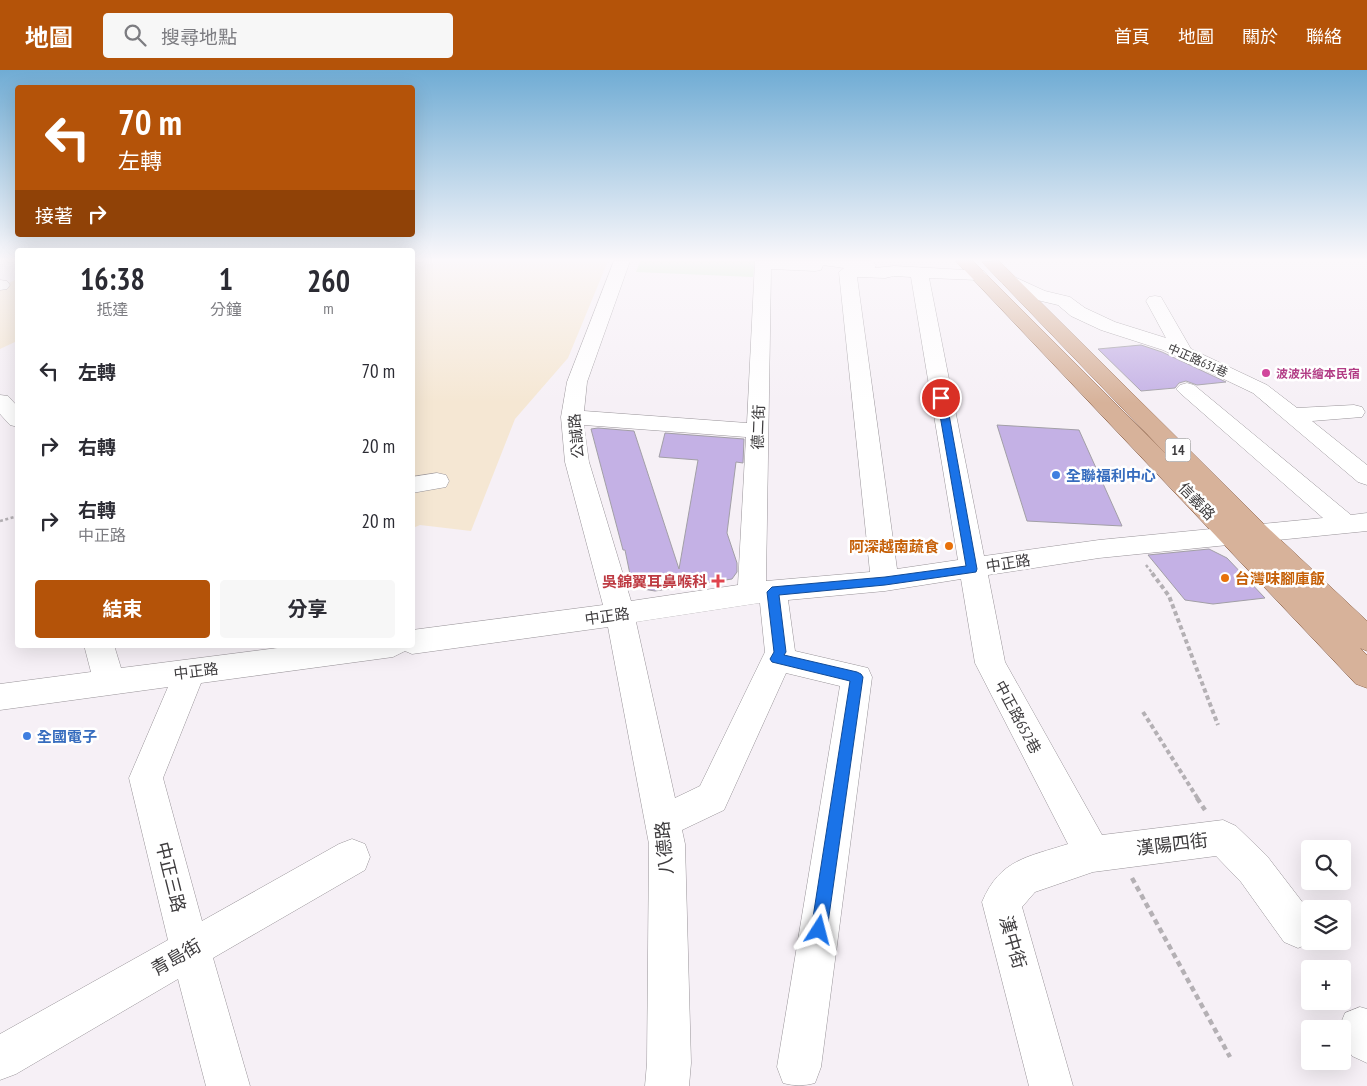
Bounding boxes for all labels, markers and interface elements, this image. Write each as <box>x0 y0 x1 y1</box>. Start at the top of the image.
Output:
search box <box>103 13 453 58</box>
icon: search <box>121 21 149 49</box>
text: 地圖 <box>25 22 73 53</box>
text: 搜尋地點 <box>161 25 237 49</box>
text: 首頁 <box>1114 25 1150 48</box>
text: 地圖 <box>1178 25 1214 48</box>
text: 關於 <box>1242 25 1278 48</box>
text: 聯絡 <box>1306 25 1342 48</box>
text: 70 m <box>118 99 182 145</box>
icon: left <box>35 105 100 170</box>
text: 左轉 <box>118 147 162 175</box>
icon: right <box>83 200 111 228</box>
text: 接著 <box>35 204 73 228</box>
text: 16:38 <box>80 259 145 298</box>
text: 1 <box>219 259 233 298</box>
text: 260 <box>307 261 350 300</box>
text: m <box>323 298 334 318</box>
text: 抵達 <box>96 299 128 319</box>
text: 分鐘 <box>210 299 242 319</box>
street label: 中正路631巷 <box>1166 340 1230 380</box>
icon: left <box>35 357 63 385</box>
text: 70 m <box>362 359 395 383</box>
text: 左轉 <box>78 360 116 384</box>
place label: 波波米繪本民宿 <box>1276 366 1360 381</box>
marker: 波波米繪本民宿 <box>1260 367 1272 379</box>
pin <box>920 377 962 419</box>
icon: arrive <box>927 384 955 412</box>
street label: 德二街 <box>748 404 768 450</box>
street label: 公誠路 <box>565 413 587 459</box>
icon: right <box>35 432 63 460</box>
text: 20 m <box>362 434 395 458</box>
text: 右轉 <box>78 435 116 459</box>
road number: 14 <box>1166 438 1190 462</box>
place label: 全聯福利中心 <box>1066 466 1156 485</box>
marker: 全聯福利中心 <box>1050 469 1062 481</box>
street label: 信義路 <box>1175 478 1219 524</box>
text: 右轉 <box>78 498 116 522</box>
icon: right <box>35 507 63 535</box>
text: 20 m <box>362 509 395 533</box>
text: 中正路 <box>78 525 126 545</box>
place label: 阿深越南蔬食 <box>849 537 939 556</box>
marker: 阿深越南蔬食 <box>943 540 955 552</box>
street label: 中正路 <box>984 550 1032 576</box>
place label: 台灣味腳庫飯 <box>1235 569 1325 588</box>
place label: 吳錦翼耳鼻喉科 <box>602 572 707 591</box>
marker: 台灣味腳庫飯 <box>1219 572 1231 584</box>
marker: 吳錦翼耳鼻喉科 <box>711 574 725 588</box>
button: 結束 <box>35 580 210 638</box>
button: 分享 <box>220 580 395 638</box>
street label: 中正路 <box>583 603 631 629</box>
street label: 中正路 <box>173 659 219 683</box>
street label: 中正路652巷 <box>991 677 1045 757</box>
place label: 全國電子 <box>37 727 97 746</box>
marker: 全國電子 <box>21 730 33 742</box>
street label: 八德路 <box>650 820 678 876</box>
street label: 漢陽四街 <box>1135 828 1209 860</box>
street label: 中正三路 <box>151 839 191 915</box>
map controls <box>1301 840 1351 1070</box>
button: search <box>1301 840 1351 890</box>
button: layers <box>1301 900 1351 950</box>
position arrow <box>792 903 844 955</box>
street label: 漢中街 <box>995 913 1031 971</box>
street label: 青島街 <box>147 934 205 980</box>
button: + <box>1301 960 1351 1010</box>
button: − <box>1301 1020 1351 1070</box>

